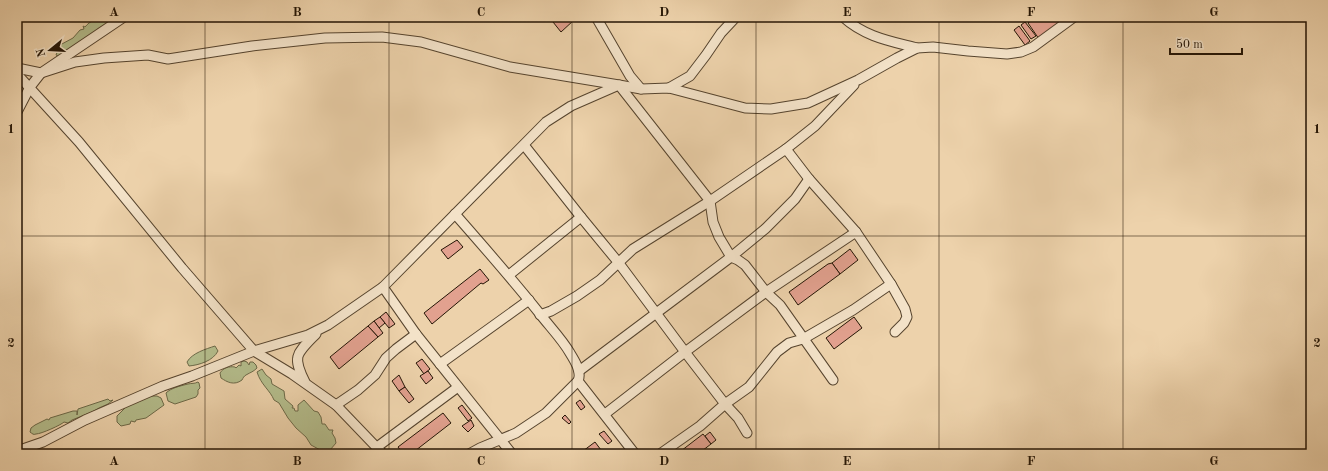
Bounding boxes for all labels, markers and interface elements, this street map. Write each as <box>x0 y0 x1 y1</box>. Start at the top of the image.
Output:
text: A <box>109 6 119 19</box>
text: B <box>292 6 302 19</box>
text: C <box>477 6 485 19</box>
text: D <box>659 6 669 19</box>
text: E <box>843 6 852 19</box>
text: F <box>1027 6 1036 19</box>
text: G <box>1209 6 1219 19</box>
north arrow <box>30 30 70 70</box>
scale bar <box>1170 30 1242 56</box>
text: 50 m <box>1176 38 1203 51</box>
text: N <box>35 46 48 58</box>
text: 1 <box>7 123 15 136</box>
text: 1 <box>1313 123 1321 136</box>
text: 2 <box>7 337 15 350</box>
text: 2 <box>1313 337 1321 350</box>
text: A <box>109 455 119 468</box>
text: B <box>292 455 302 468</box>
text: C <box>477 455 485 468</box>
text: D <box>659 455 669 468</box>
text: E <box>843 455 852 468</box>
text: F <box>1027 455 1036 468</box>
text: G <box>1209 455 1219 468</box>

